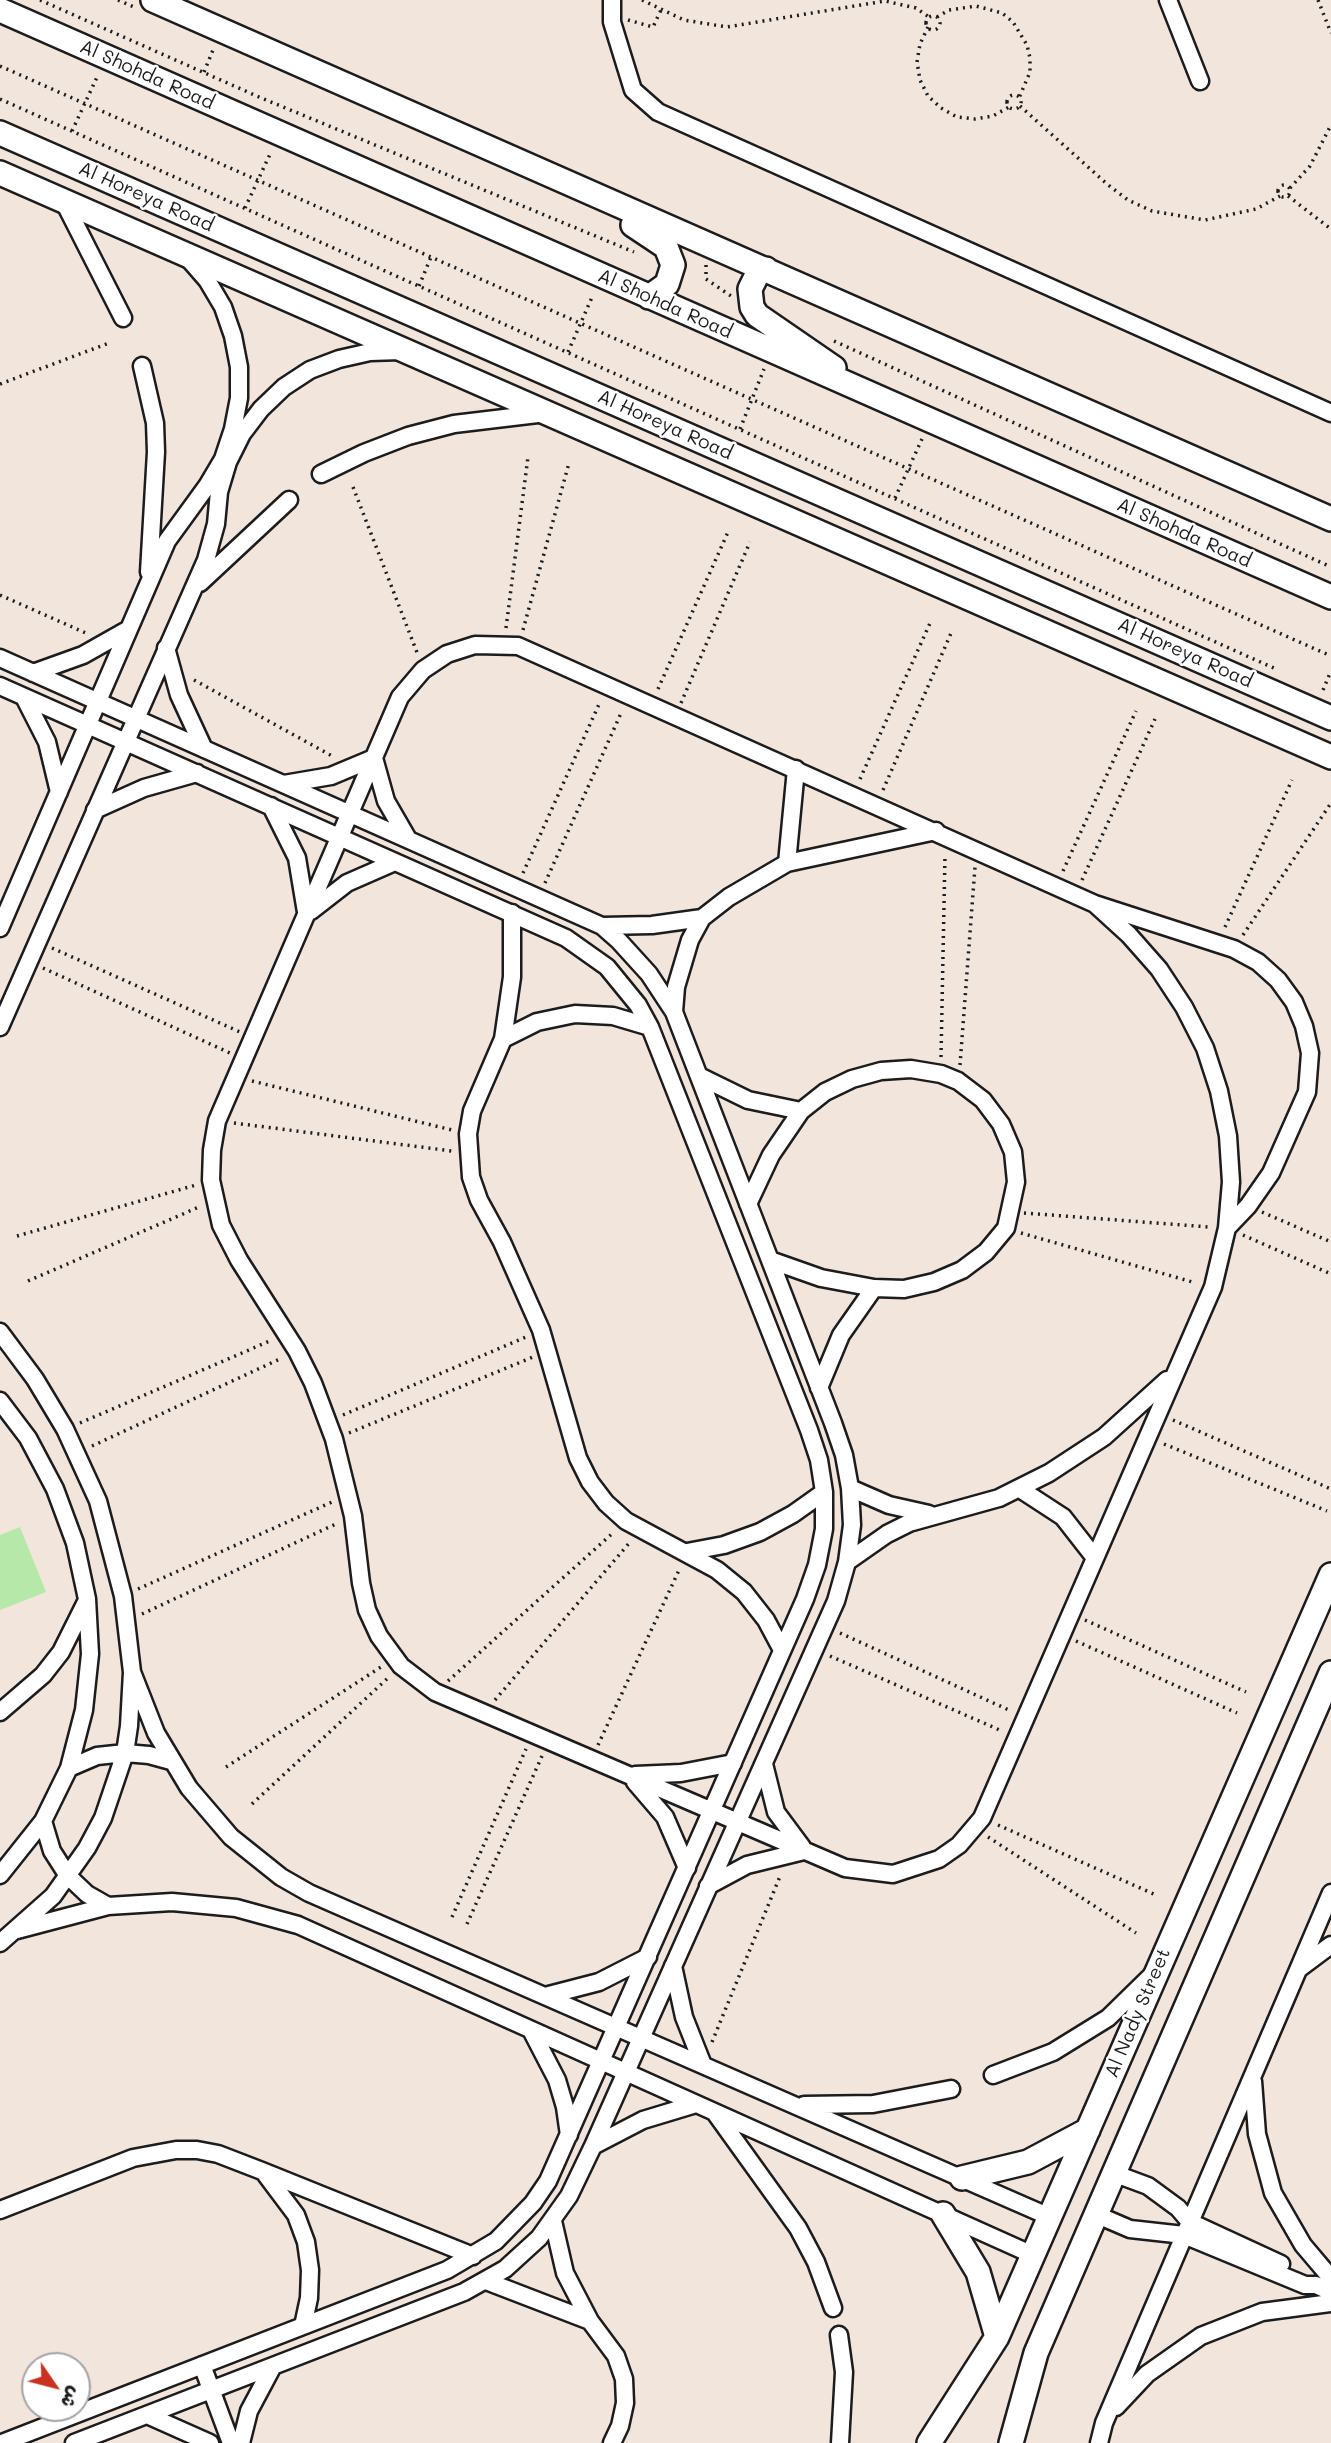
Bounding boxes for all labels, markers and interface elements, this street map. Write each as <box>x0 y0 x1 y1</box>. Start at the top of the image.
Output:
street label: Al Shohda Road <box>76 35 218 115</box>
street label: Al Horeya Road <box>75 157 217 237</box>
street label: Al Shohda Road <box>594 264 736 344</box>
street label: Al Horeya Road <box>594 385 736 465</box>
street label: Al Shohda Road <box>1113 493 1255 573</box>
street label: Al Horeya Road <box>1114 613 1256 693</box>
street label: Al Nady Street <box>1100 1945 1176 2081</box>
north arrow <box>21 2352 91 2422</box>
text: ش <box>56 2382 88 2414</box>

